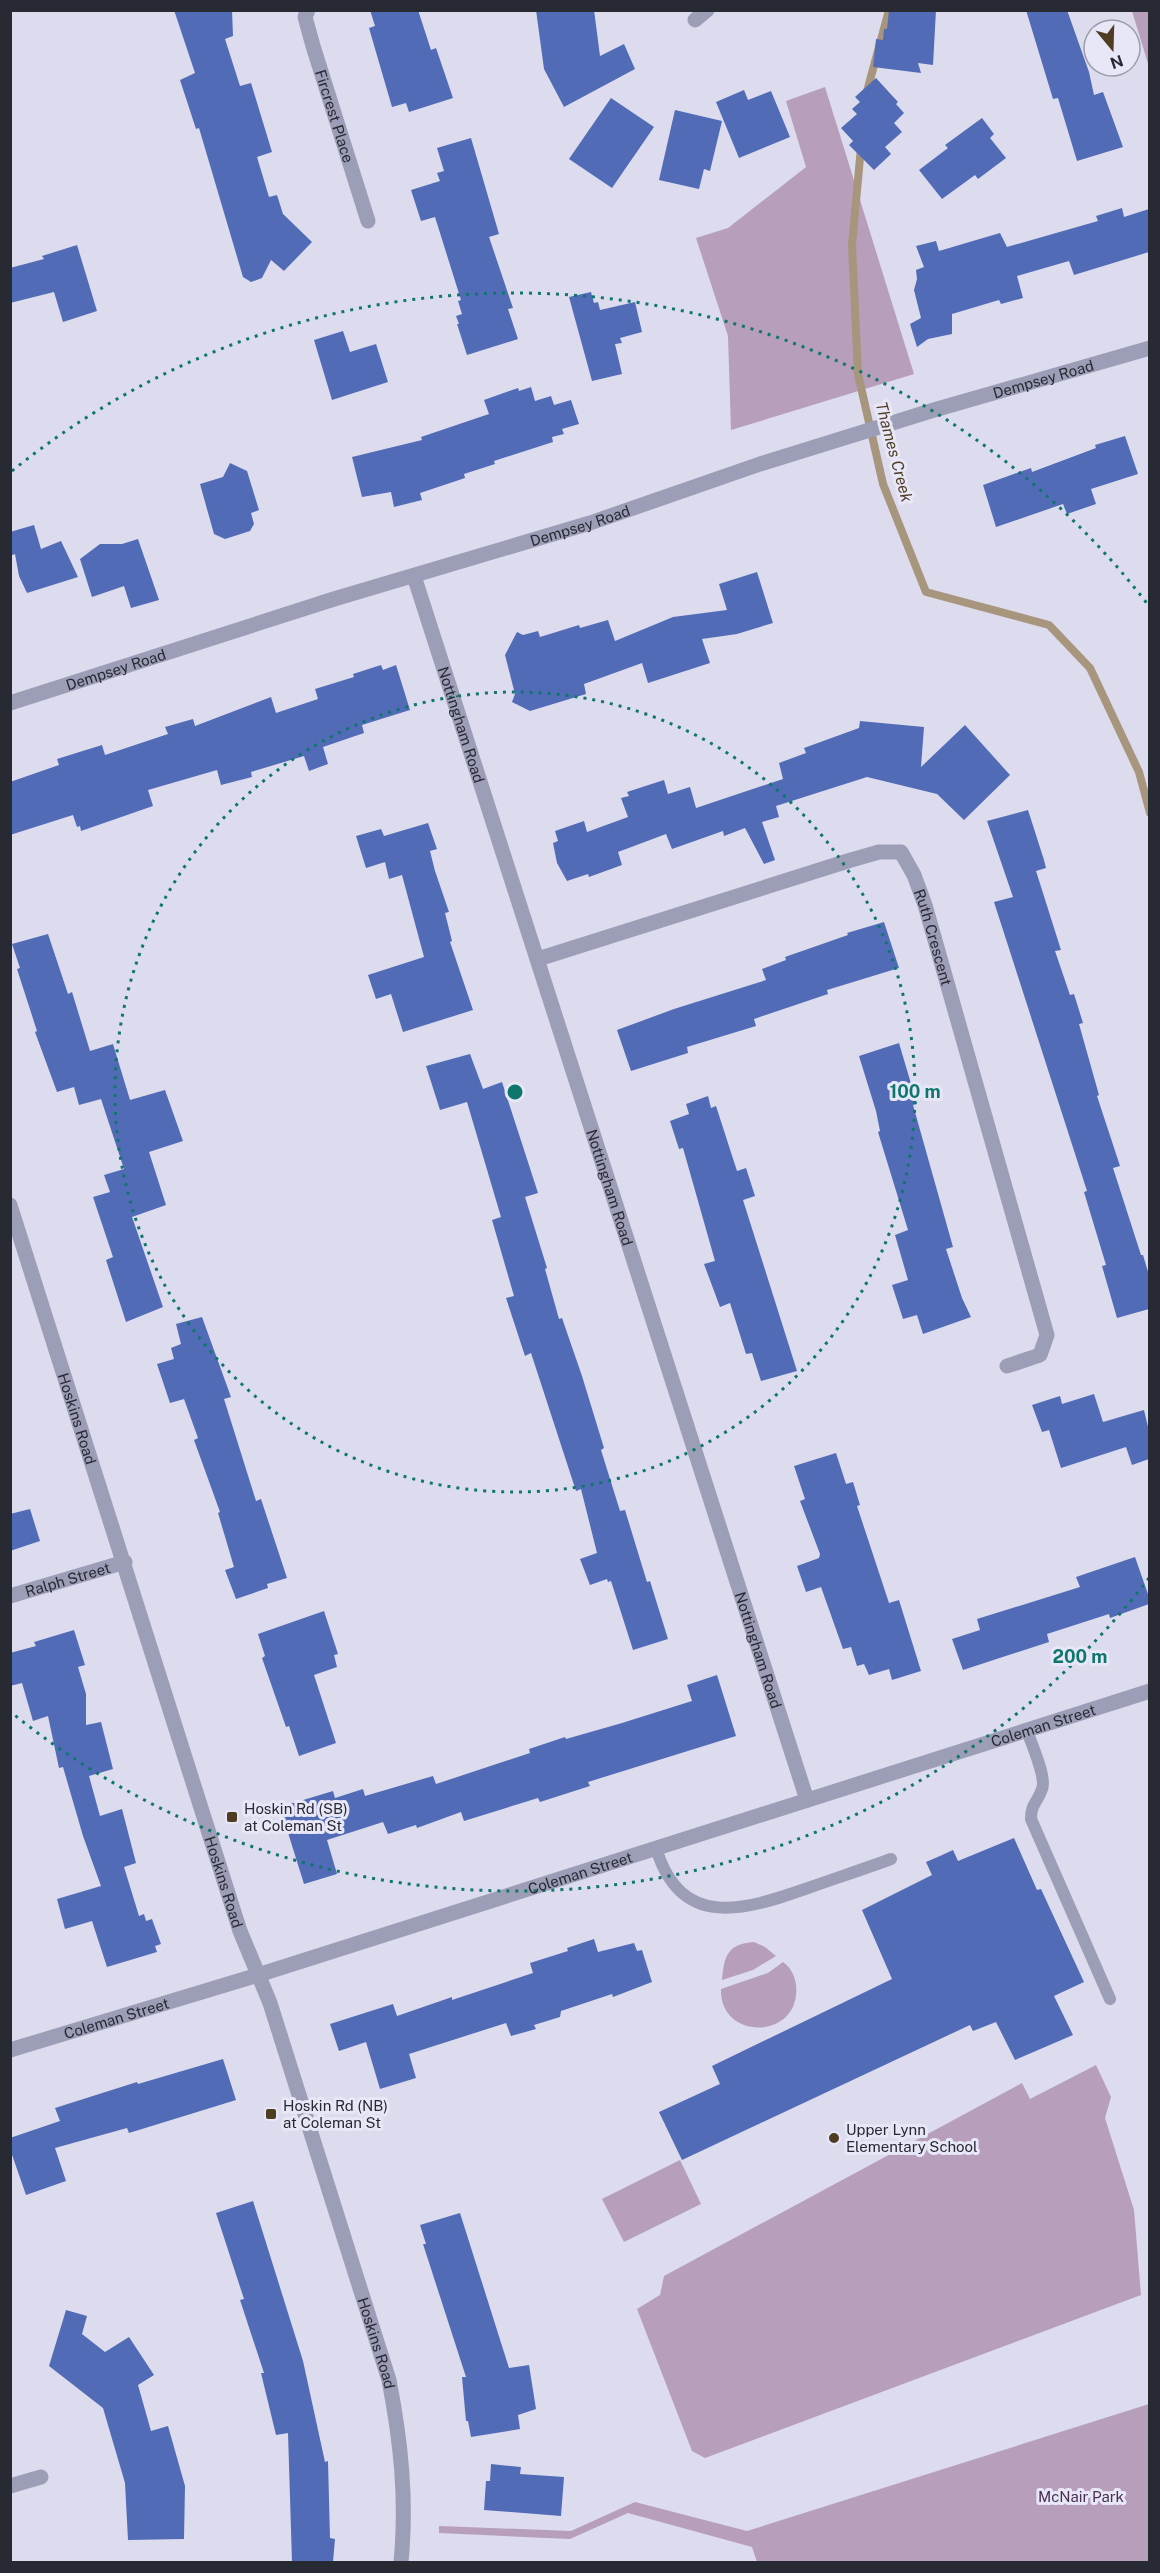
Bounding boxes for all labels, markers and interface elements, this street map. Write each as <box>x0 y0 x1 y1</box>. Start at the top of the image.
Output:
north arrow <box>1082 18 1142 78</box>
text: N <box>1108 51 1126 73</box>
street label: Fircrest Place <box>312 67 358 165</box>
street label: Dempsey Road <box>991 356 1095 401</box>
water label: Thames Creek <box>872 400 917 504</box>
street label: Dempsey Road <box>528 501 632 549</box>
street label: Dempsey Road <box>64 645 168 693</box>
street label: Nottingham Road <box>435 664 488 785</box>
street label: Ruth Crescent <box>911 886 956 987</box>
text: 100 m <box>889 1081 941 1102</box>
centre of rings <box>505 1082 525 1102</box>
street label: Nottingham Road <box>584 1127 637 1248</box>
street label: Hoskins Road <box>55 1371 100 1466</box>
street label: Ralph Street <box>23 1558 112 1600</box>
street label: Nottingham Road <box>732 1590 785 1710</box>
text: 200 m <box>1053 1646 1107 1667</box>
street label: Coleman Street <box>989 1700 1098 1750</box>
place label: Hoskin Rd (SB) at Coleman St <box>244 1800 348 1834</box>
marker: Hoskin Rd (SB) at Coleman St <box>225 1810 239 1824</box>
street label: Hoskins Road <box>202 1834 247 1930</box>
street label: Coleman Street <box>526 1848 635 1897</box>
street label: Coleman Street <box>62 1994 171 2042</box>
place label: Hoskin Rd (NB) at Coleman St <box>283 2097 388 2131</box>
marker: Hoskin Rd (NB) at Coleman St <box>264 2107 278 2121</box>
place label: Upper Lynn Elementary School <box>846 2121 978 2155</box>
marker: Upper Lynn Elementary School <box>827 2131 841 2145</box>
street label: Hoskins Road <box>355 2295 399 2390</box>
park label: McNair Park <box>1038 2488 1124 2505</box>

